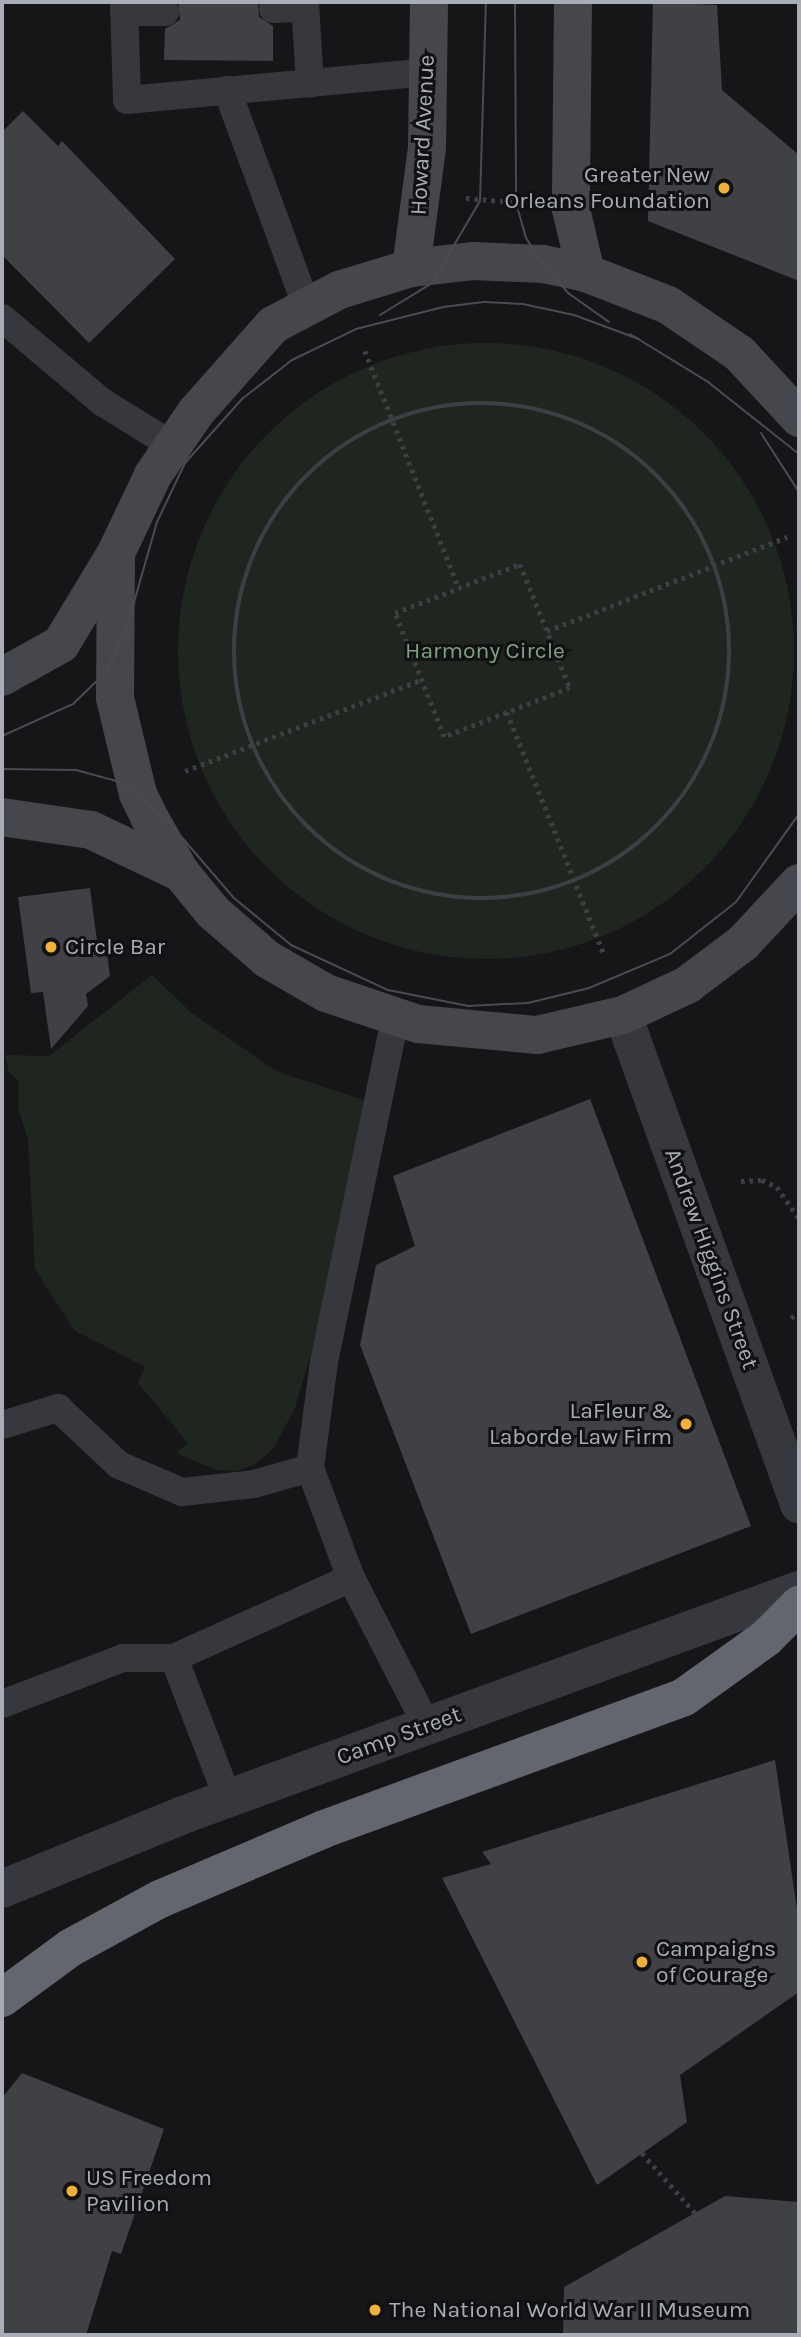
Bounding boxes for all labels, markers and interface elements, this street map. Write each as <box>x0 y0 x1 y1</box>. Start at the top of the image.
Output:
street label: Howard Avenue <box>405 54 441 216</box>
place label: Greater New Orleans Foundation <box>504 161 710 215</box>
marker: Greater New Orleans Foundation <box>716 180 732 196</box>
park label: Harmony Circle <box>405 637 565 665</box>
place label: Circle Bar <box>65 933 165 961</box>
marker: Circle Bar <box>43 939 59 955</box>
street label: Andrew Higgins Street <box>658 1145 764 1373</box>
place label: LaFleur & Laborde Law Firm <box>489 1397 672 1451</box>
marker: LaFleur & Laborde Law Firm <box>678 1416 694 1432</box>
street label: Camp Street <box>333 1701 465 1771</box>
place label: Campaigns of Courage <box>656 1935 776 1989</box>
marker: Campaigns of Courage <box>634 1954 650 1970</box>
place label: US Freedom Pavilion <box>86 2164 212 2218</box>
marker: US Freedom Pavilion <box>64 2183 80 2199</box>
place label: The National World War II Museum <box>389 2296 750 2324</box>
marker: The National World War II Museum <box>367 2302 383 2318</box>

